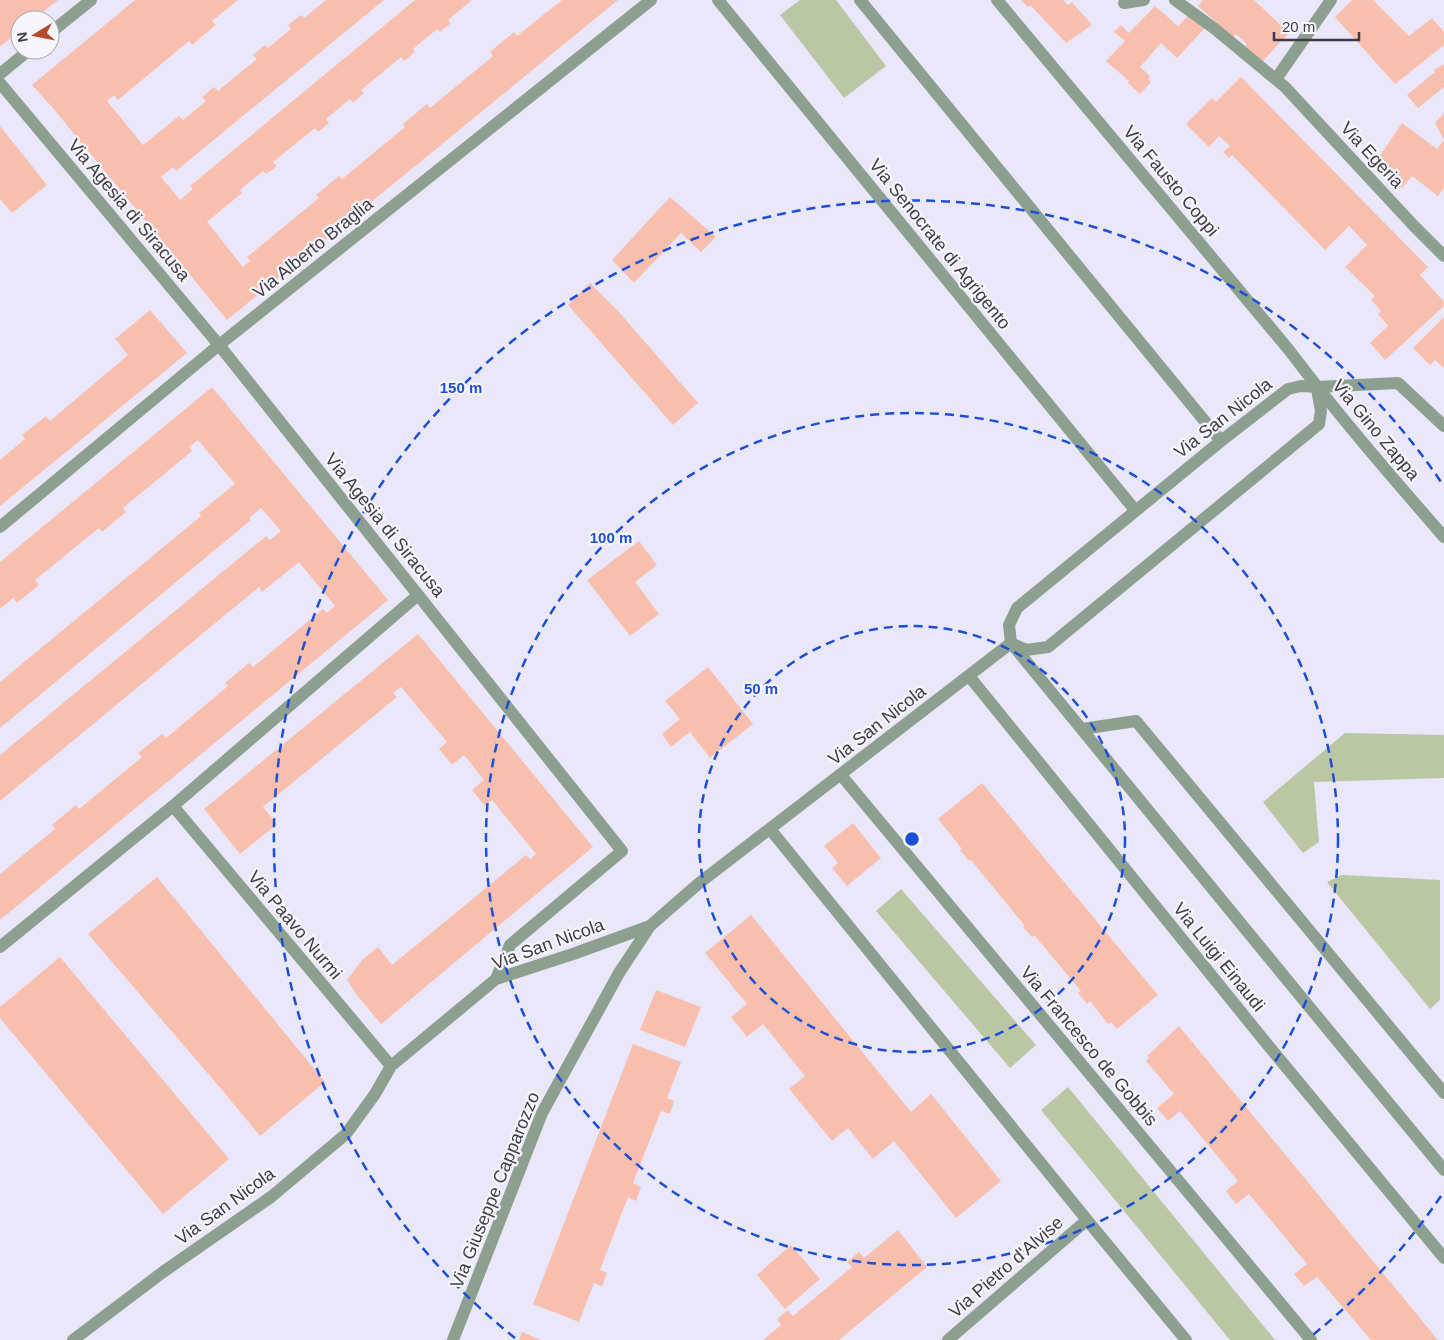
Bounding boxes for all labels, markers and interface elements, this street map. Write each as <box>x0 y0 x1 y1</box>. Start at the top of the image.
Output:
north arrow <box>10 10 60 60</box>
scale bar <box>1274 10 1359 42</box>
text: 20 m <box>1282 18 1315 35</box>
text: N <box>13 31 31 44</box>
street label: Via Egeria <box>1336 118 1408 193</box>
street label: Via Fausto Coppi <box>1119 122 1223 240</box>
street label: Via Agesia di Siracusa <box>64 135 195 286</box>
street label: Via Senocrate di Agrigento <box>865 155 1015 333</box>
street label: Via Alberto Braglia <box>249 193 377 302</box>
street label: Via San Nicola <box>1170 373 1276 462</box>
street label: Via Gino Zappa <box>1328 376 1424 485</box>
text: 150 m <box>440 379 482 396</box>
street label: Via Agesia di Siracusa <box>321 449 450 602</box>
text: 100 m <box>590 529 632 546</box>
text: 50 m <box>744 680 778 697</box>
street label: Via San Nicola <box>824 680 930 769</box>
centre of rings <box>903 830 921 848</box>
street label: Via Paavo Nurmi <box>244 867 346 983</box>
street label: Via Luigi Einaudi <box>1169 899 1269 1015</box>
street label: Via San Nicola <box>489 914 608 974</box>
street label: Via Francesco de Gobbis <box>1016 962 1162 1130</box>
street label: Via Giuseppe Capparozzo <box>446 1089 544 1291</box>
street label: Via San Nicola <box>171 1163 279 1249</box>
street label: Via Pietro d'Alvise <box>945 1212 1067 1322</box>

